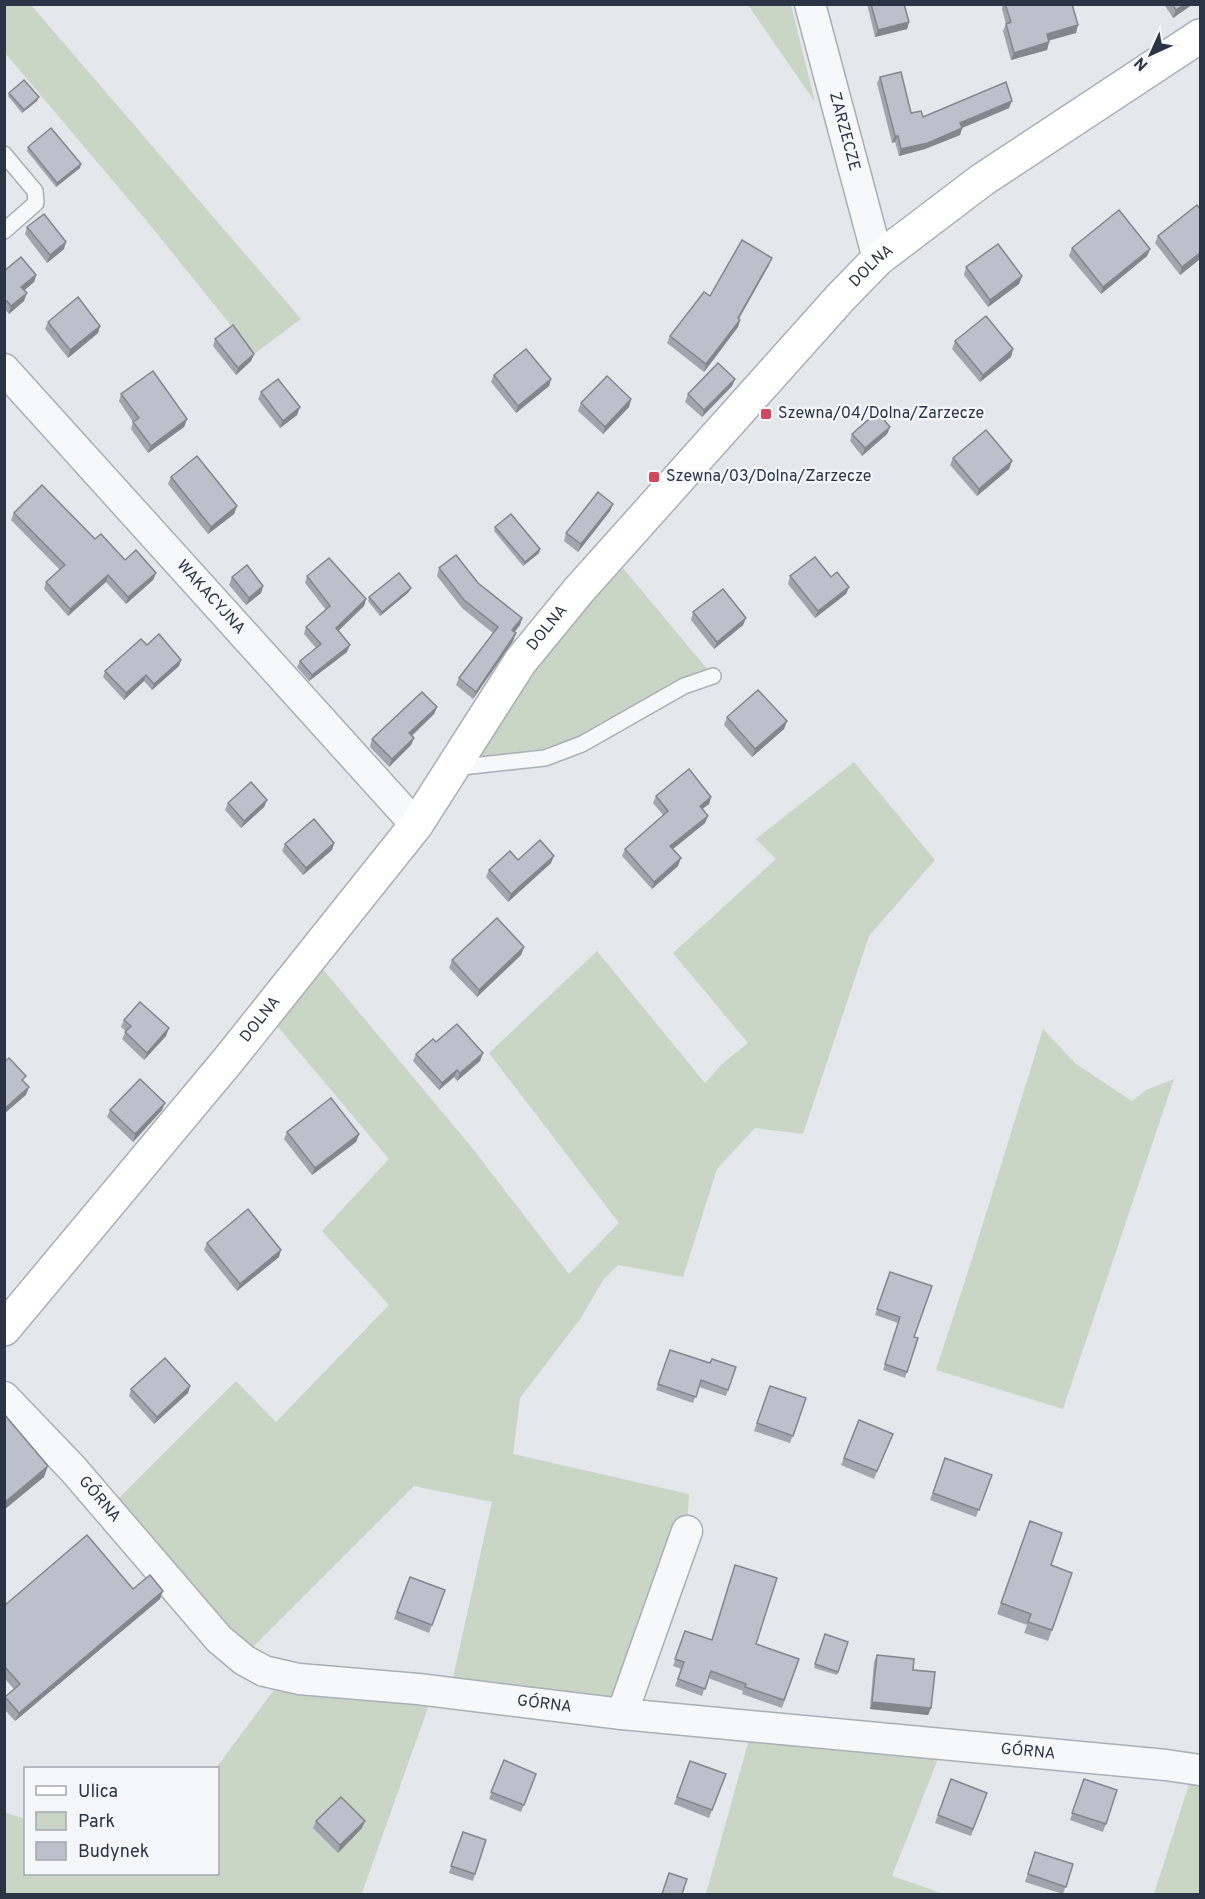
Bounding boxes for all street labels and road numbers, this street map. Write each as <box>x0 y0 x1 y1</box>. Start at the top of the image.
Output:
street label: ZARZECZE <box>824 90 864 173</box>
street label: DOLNA <box>846 241 898 292</box>
street label: WAKACYJNA <box>172 556 249 639</box>
street label: DOLNA <box>523 601 572 655</box>
street label: DOLNA <box>236 992 285 1047</box>
street label: GÓRNA <box>74 1472 125 1527</box>
street label: GÓRNA <box>516 1691 573 1718</box>
street label: GÓRNA <box>1000 1739 1057 1765</box>

